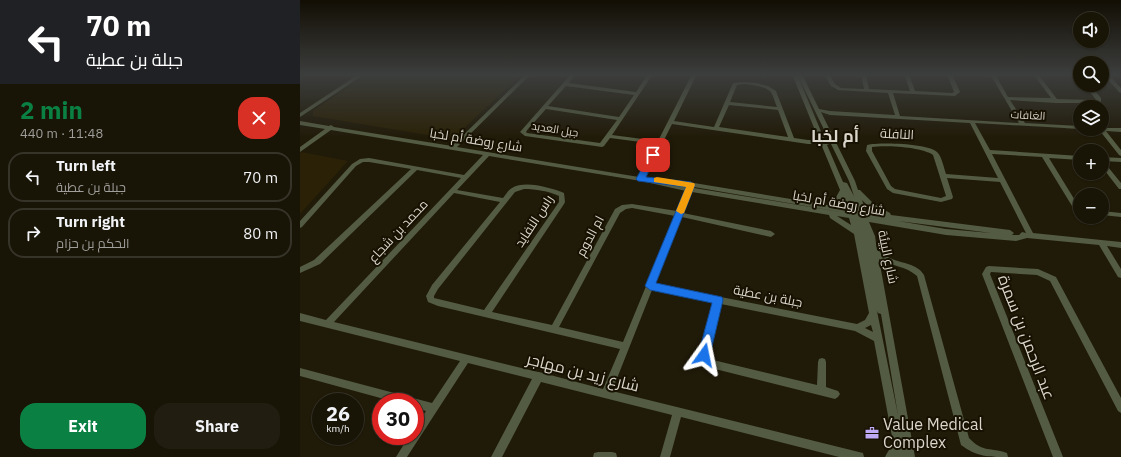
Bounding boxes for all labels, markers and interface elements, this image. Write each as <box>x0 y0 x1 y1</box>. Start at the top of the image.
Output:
text: 70 m <box>86 7 151 44</box>
map controls <box>1073 12 1109 224</box>
button: sound <box>1073 12 1109 48</box>
icon: left <box>20 16 72 68</box>
text: جبلة بن عطية <box>86 48 183 71</box>
button: search <box>1073 56 1109 92</box>
text: 2 min <box>20 94 83 126</box>
button: close <box>238 97 280 139</box>
button: layers <box>1073 100 1109 136</box>
street label: الغافات <box>1010 107 1046 123</box>
street label: جبل العديد <box>531 118 579 140</box>
street label: شارع روضة أم لخبا <box>428 124 524 157</box>
district label: أم لخبا <box>811 124 859 148</box>
text: 440 m · 11:48 <box>20 125 103 142</box>
street label: النافلة <box>880 125 914 143</box>
pin <box>636 138 670 172</box>
icon: arrive <box>642 144 664 166</box>
button: + <box>1073 144 1109 180</box>
text: Turn left <box>56 156 116 175</box>
icon: left <box>22 166 44 188</box>
text: 70 m <box>243 168 278 187</box>
text: جبلة بن عطية <box>56 179 126 196</box>
street label: شارع روضة أم لخبا <box>791 186 887 220</box>
button: − <box>1073 188 1109 224</box>
street label: راس النفايد <box>511 192 557 250</box>
street label: محمد بن شجاع <box>364 196 432 266</box>
text: Turn right <box>56 212 125 231</box>
street label: ام الدوم <box>572 213 609 260</box>
icon: right <box>22 222 44 244</box>
text: 80 m <box>243 224 278 243</box>
street label: شارع البيئة <box>874 229 902 285</box>
text: الحكم بن حزام <box>56 235 129 252</box>
street label: عبد الرحمن بن سمرة <box>993 272 1060 403</box>
street label: جبلة بن عطية <box>732 281 804 311</box>
position arrow <box>683 334 725 376</box>
street label: شارع زيد بن مهاجر <box>523 348 641 398</box>
speed limit sign: 30 <box>372 393 424 445</box>
text: 26 <box>326 400 350 427</box>
button: Exit <box>20 403 146 449</box>
button: Share <box>154 403 280 449</box>
place label: Value Medical Complex <box>883 414 983 452</box>
text: km/h <box>326 422 350 435</box>
office icon: Value Medical Complex <box>864 425 880 441</box>

